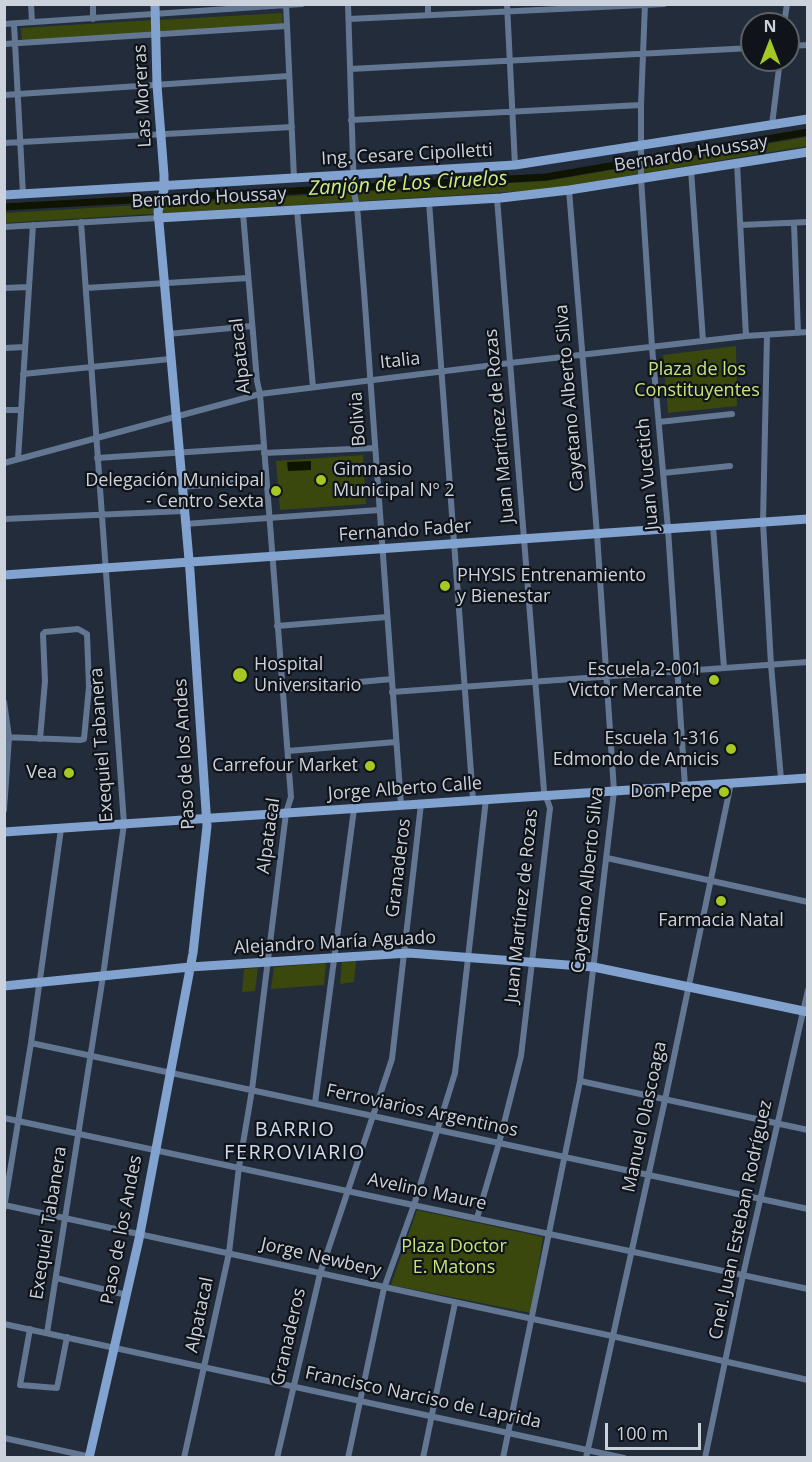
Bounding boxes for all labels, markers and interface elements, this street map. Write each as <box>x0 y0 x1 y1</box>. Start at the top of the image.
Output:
north arrow <box>740 12 800 72</box>
text: N <box>763 15 777 37</box>
street label: Las Moreras <box>130 44 156 148</box>
street label: Bernardo Houssay <box>613 131 769 177</box>
street label: Ing. Cesare Cipolletti <box>321 140 493 170</box>
water label: Zanjón de Los Ciruelos <box>308 167 508 201</box>
street label: Bernardo Houssay <box>131 183 287 213</box>
street label: Cayetano Alberto Silva <box>551 304 589 492</box>
street label: Alpatacal <box>226 317 256 395</box>
street label: Juan Martínez de Rozas <box>481 328 519 524</box>
street label: Italia <box>379 348 421 374</box>
park label: Plaza de los Constituyentes <box>634 359 760 401</box>
street label: Bolivia <box>345 391 371 447</box>
street label: Juan Vucetich <box>632 417 664 531</box>
place label: Gimnasio Municipal Nº 2 <box>333 459 454 502</box>
place label: Delegación Municipal - Centro Sexta <box>85 470 264 512</box>
marker: Gimnasio Municipal Nº 2 <box>314 473 328 487</box>
marker: Delegación Municipal - Centro Sexta <box>269 484 283 498</box>
street label: Fernando Fader <box>338 516 472 546</box>
place label: PHYSIS Entrenamiento y Bienestar <box>457 565 646 608</box>
marker: PHYSIS Entrenamiento y Bienestar <box>438 579 452 593</box>
place label: Hospital Universitario <box>254 654 361 696</box>
place label: Escuela 2-001 Victor Mercante <box>569 659 702 702</box>
marker: Hospital Universitario <box>231 666 249 684</box>
street label: Exequiel Tabanera <box>86 667 118 823</box>
marker: Escuela 2-001 Victor Mercante <box>707 673 721 687</box>
street label: Paso de los Andes <box>170 678 200 830</box>
place label: Escuela 1-316 Edmondo de Amicis <box>553 728 719 771</box>
marker: Escuela 1-316 Edmondo de Amicis <box>724 742 738 756</box>
place label: Carrefour Market <box>212 755 358 777</box>
marker: Carrefour Market <box>363 759 377 773</box>
place label: Vea <box>26 762 57 784</box>
marker: Vea <box>62 766 76 780</box>
street label: Jorge Alberto Calle <box>327 773 483 805</box>
place label: Don Pepe <box>630 781 712 803</box>
marker: Don Pepe <box>717 785 731 799</box>
street label: Cayetano Alberto Silva <box>567 786 609 974</box>
street label: Alpatacal <box>253 797 285 875</box>
street label: Juan Martínez de Rozas <box>501 808 543 1004</box>
street label: Granaderos <box>382 817 416 919</box>
marker: Farmacia Natal <box>714 894 728 908</box>
place label: Farmacia Natal <box>658 910 784 932</box>
street label: Alejandro María Aguado <box>233 927 437 959</box>
street label: Manuel Olascoaga <box>618 1039 672 1195</box>
street label: Ferroviarios Argentinos <box>324 1080 520 1142</box>
street label: Cnel. Juan Esteban Rodríguez <box>705 1098 777 1342</box>
district label: BARRIO FERROVIARIO <box>224 1118 366 1165</box>
street label: Exequiel Tabanera <box>26 1145 72 1301</box>
street label: Paso de los Andes <box>97 1154 147 1306</box>
street label: Avelino Maure <box>366 1169 488 1215</box>
street label: Jorge Newbery <box>259 1234 383 1282</box>
park label: Plaza Doctor E. Matons <box>401 1236 507 1278</box>
street label: Alpatacal <box>181 1275 219 1355</box>
street label: Granaderos <box>267 1286 311 1388</box>
street label: Francisco Narciso de Laprida <box>303 1362 543 1434</box>
scale bar <box>608 1411 704 1449</box>
text: 100 m <box>616 1421 668 1445</box>

